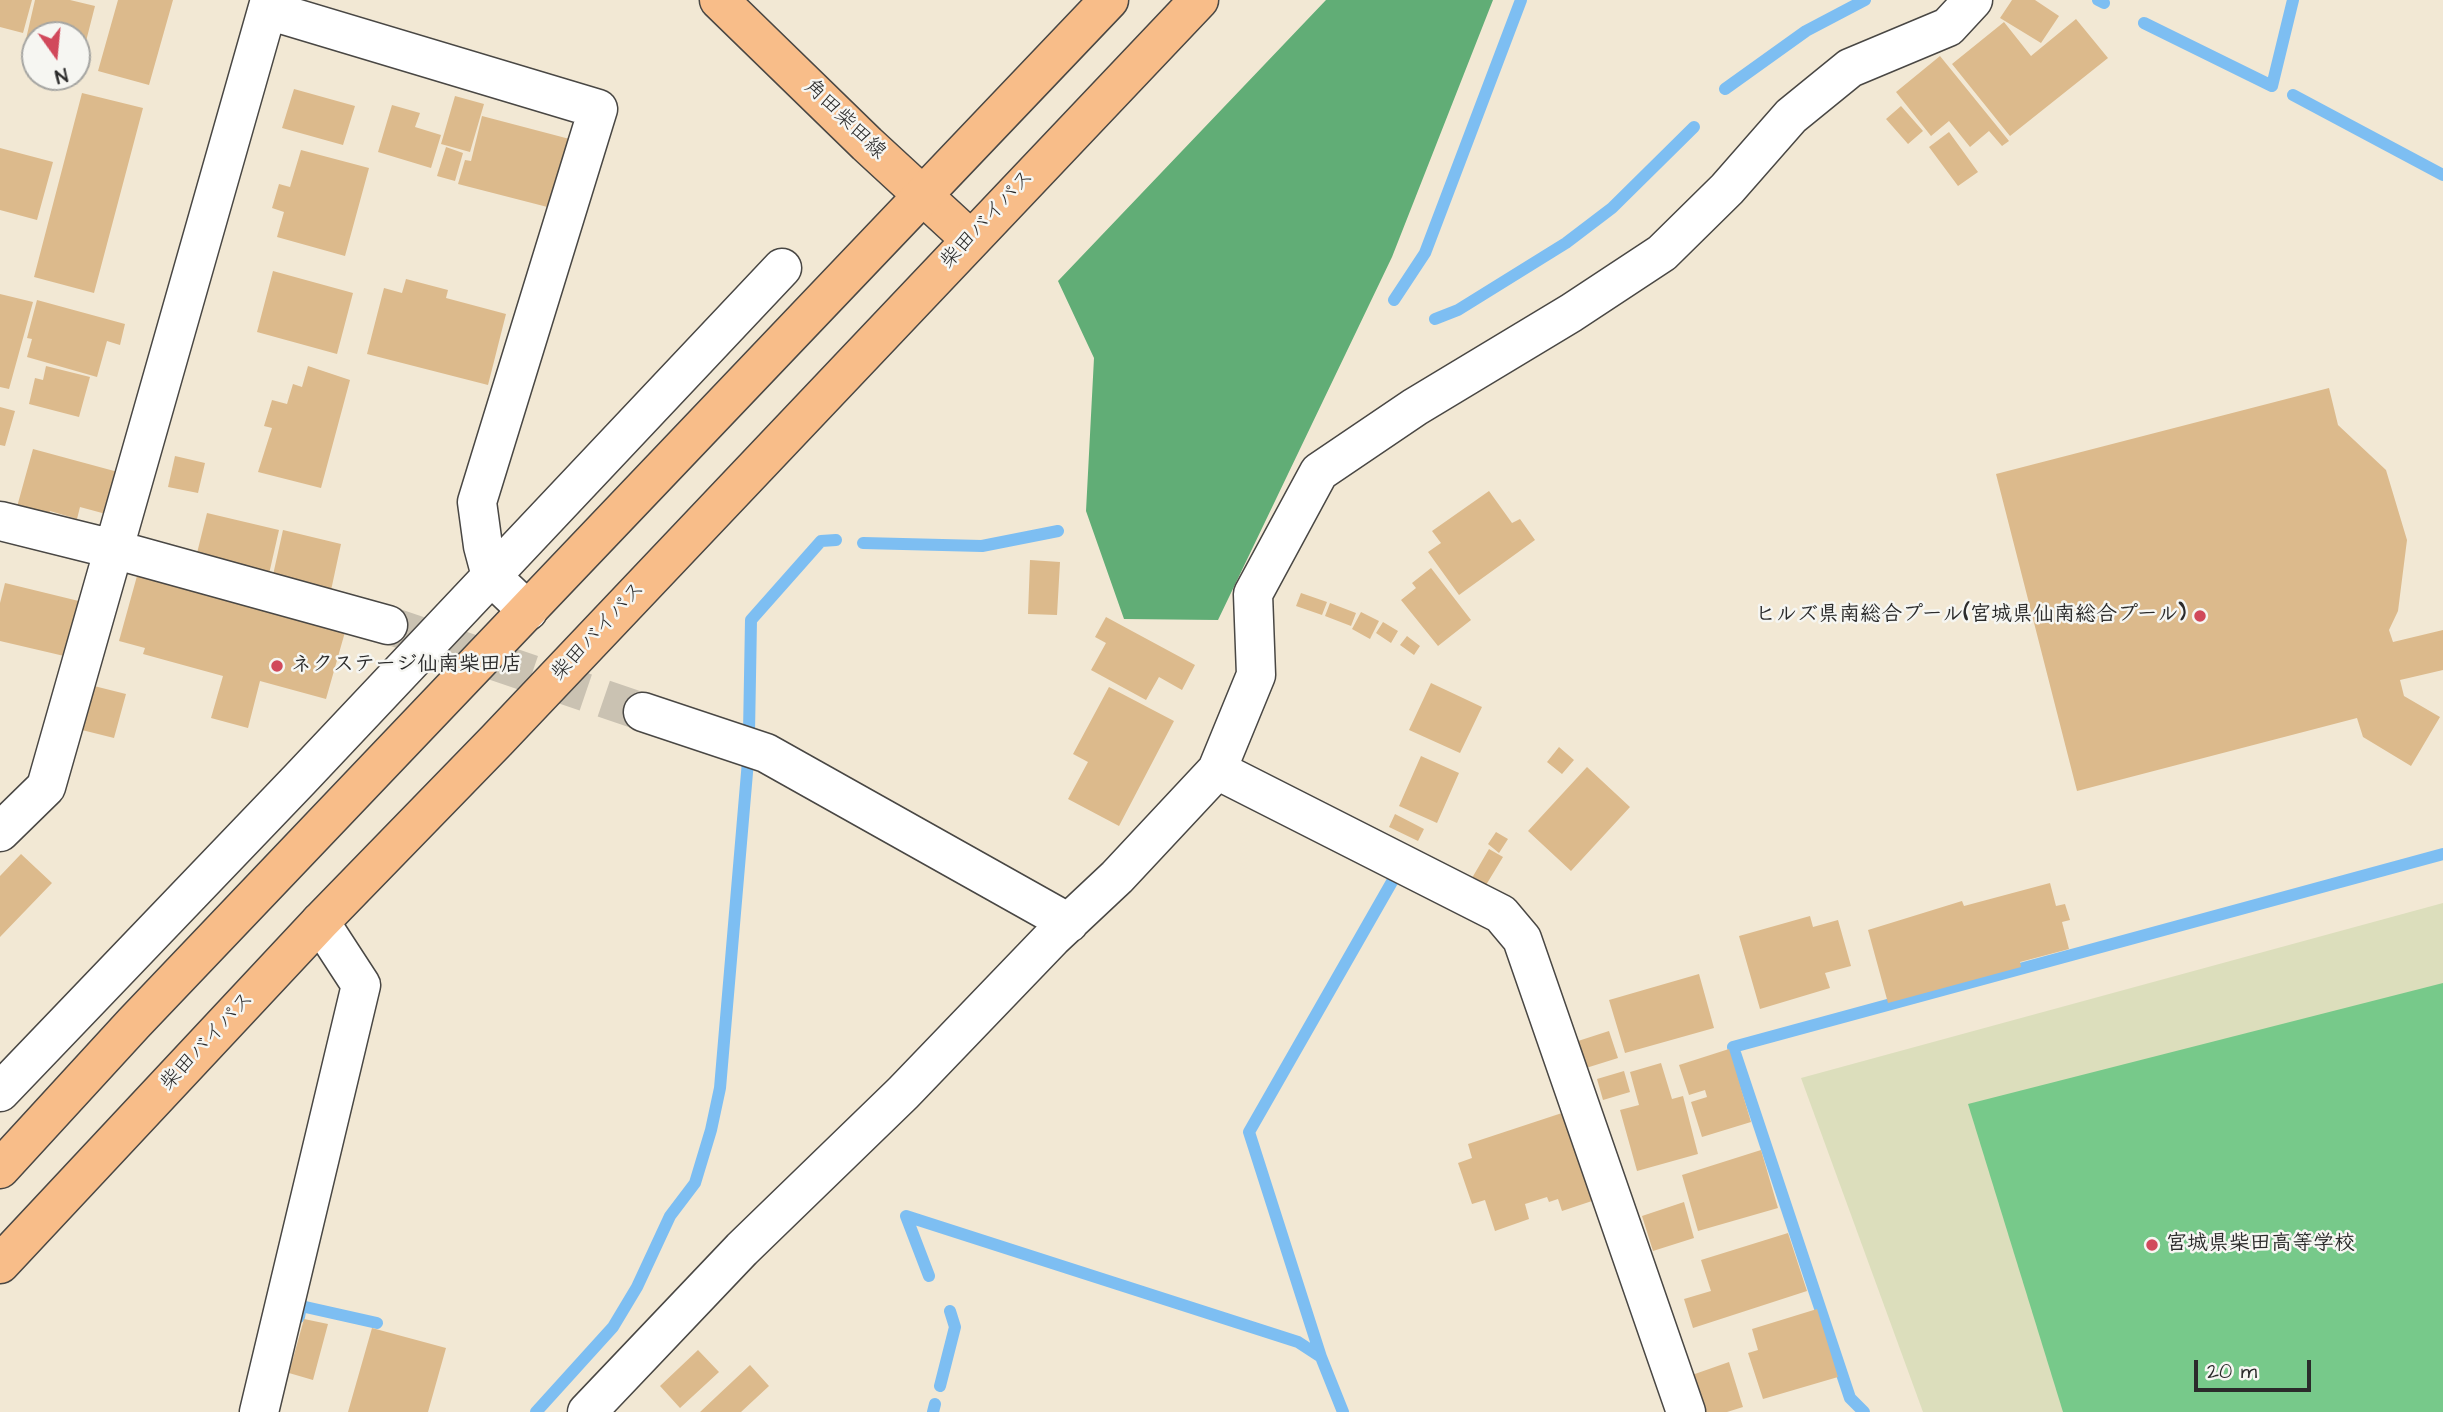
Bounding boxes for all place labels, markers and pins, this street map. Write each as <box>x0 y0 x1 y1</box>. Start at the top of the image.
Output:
place label: ヒルズ県南総合プール(宮城県仙南総合プール) <box>1755 603 2186 629</box>
marker: ヒルズ県南総合プール(宮城県仙南総合プール) <box>2192 608 2208 624</box>
place label: ネクステージ仙南柴田店 <box>291 653 522 679</box>
marker: ネクステージ仙南柴田店 <box>269 658 285 674</box>
place label: 宮城県柴田高等学校 <box>2166 1232 2355 1258</box>
marker: 宮城県柴田高等学校 <box>2144 1237 2160 1253</box>

